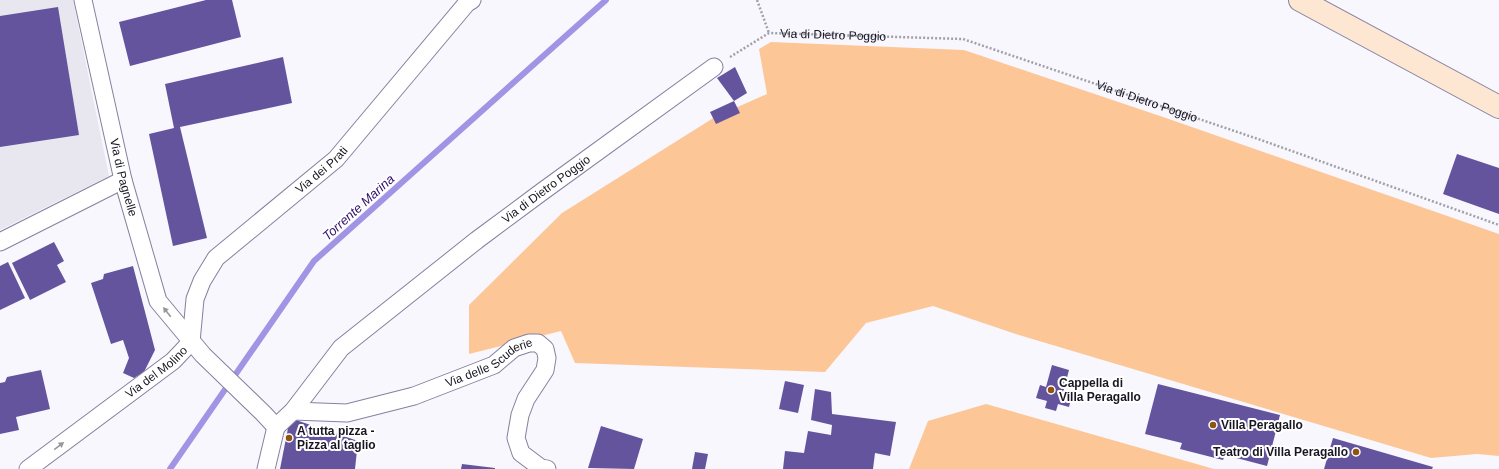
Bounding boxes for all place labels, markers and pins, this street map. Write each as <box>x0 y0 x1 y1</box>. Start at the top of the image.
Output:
place label: Cappella di Villa Peragallo <box>1059 376 1141 404</box>
marker: Cappella di Villa Peragallo <box>1046 385 1056 395</box>
place label: Villa Peragallo <box>1221 418 1303 432</box>
marker: Villa Peragallo <box>1208 420 1218 430</box>
place label: A tutta pizza - Pizza al taglio <box>297 424 376 452</box>
marker: A tutta pizza - Pizza al taglio <box>284 433 294 443</box>
place label: Teatro di Villa Peragallo <box>1213 445 1348 459</box>
marker: Teatro di Villa Peragallo <box>1351 447 1361 457</box>

